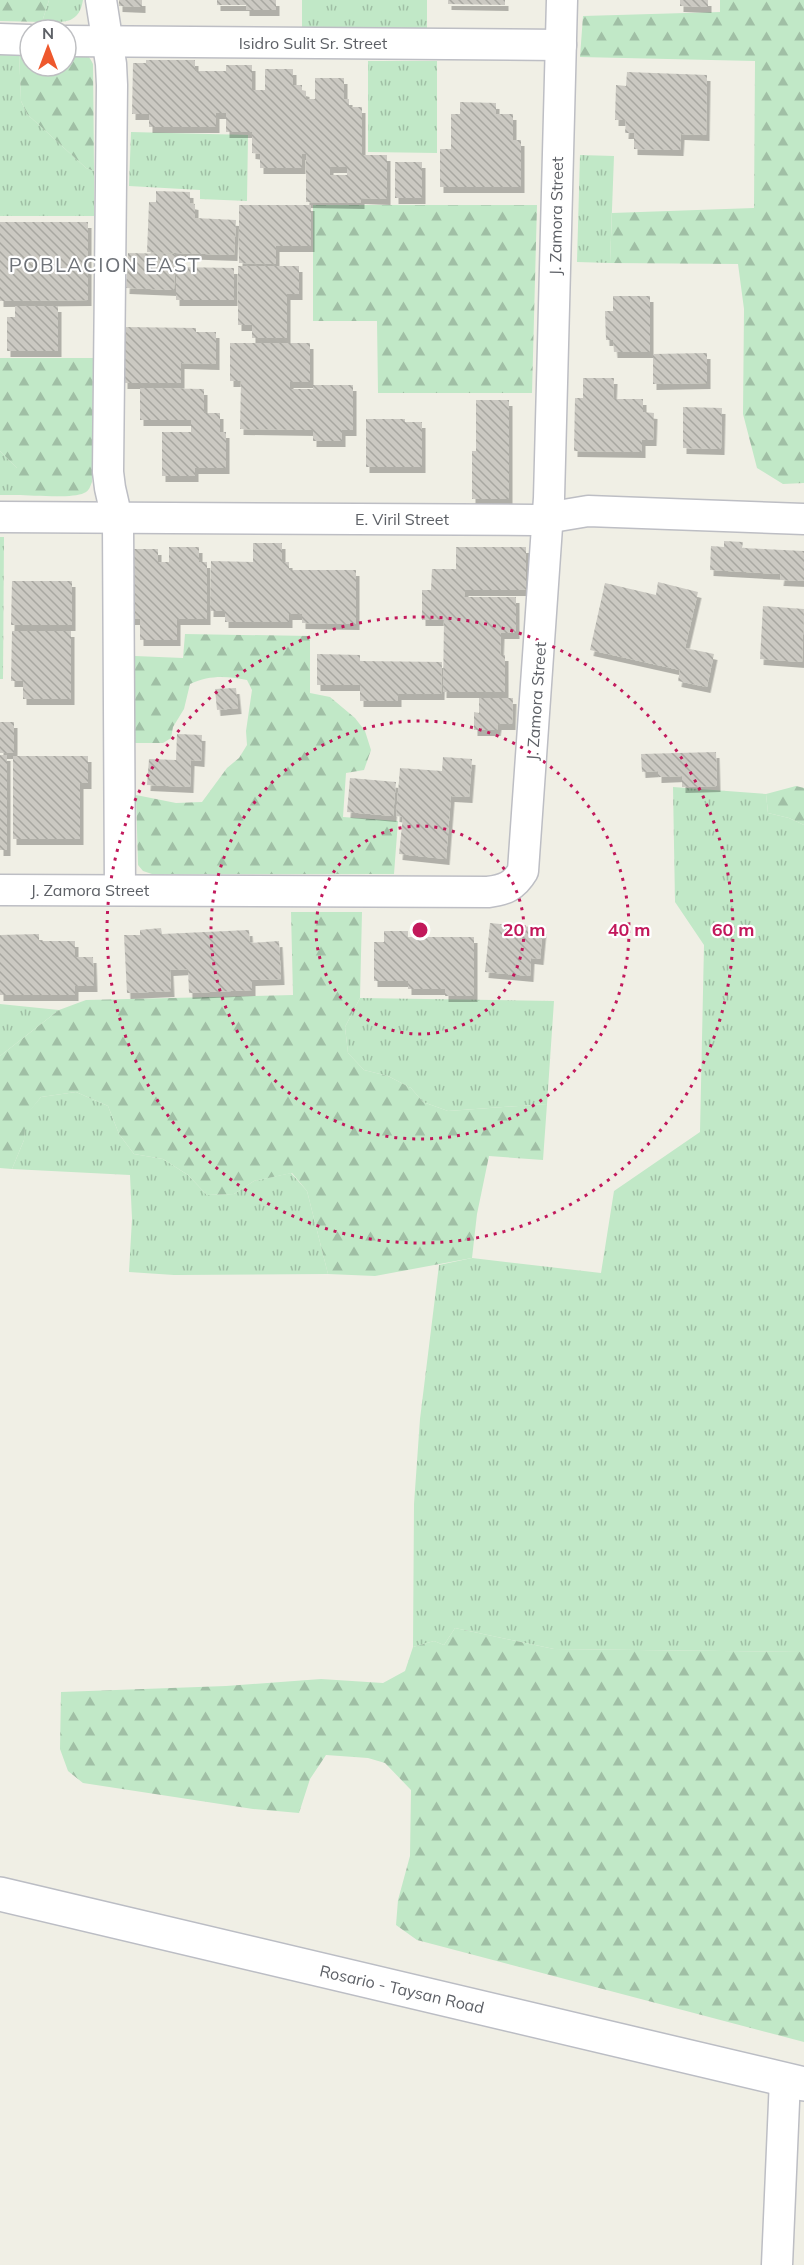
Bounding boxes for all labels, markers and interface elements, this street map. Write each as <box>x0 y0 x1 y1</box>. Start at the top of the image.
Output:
north arrow <box>18 18 78 78</box>
text: N <box>42 23 54 43</box>
street label: Isidro Sulit Sr. Street <box>239 33 388 53</box>
street label: J. Zamora Street <box>545 156 567 276</box>
district label: POBLACION EAST <box>9 252 201 277</box>
street label: E. Viril Street <box>355 509 450 529</box>
street label: J. Zamora Street <box>522 641 550 761</box>
street label: J. Zamora Street <box>31 880 150 900</box>
text: 20 m <box>503 918 545 941</box>
text: 40 m <box>608 918 650 941</box>
text: 60 m <box>712 918 754 941</box>
centre of rings <box>410 920 430 940</box>
street label: Rosario - Taysan Road <box>318 1960 486 2018</box>

